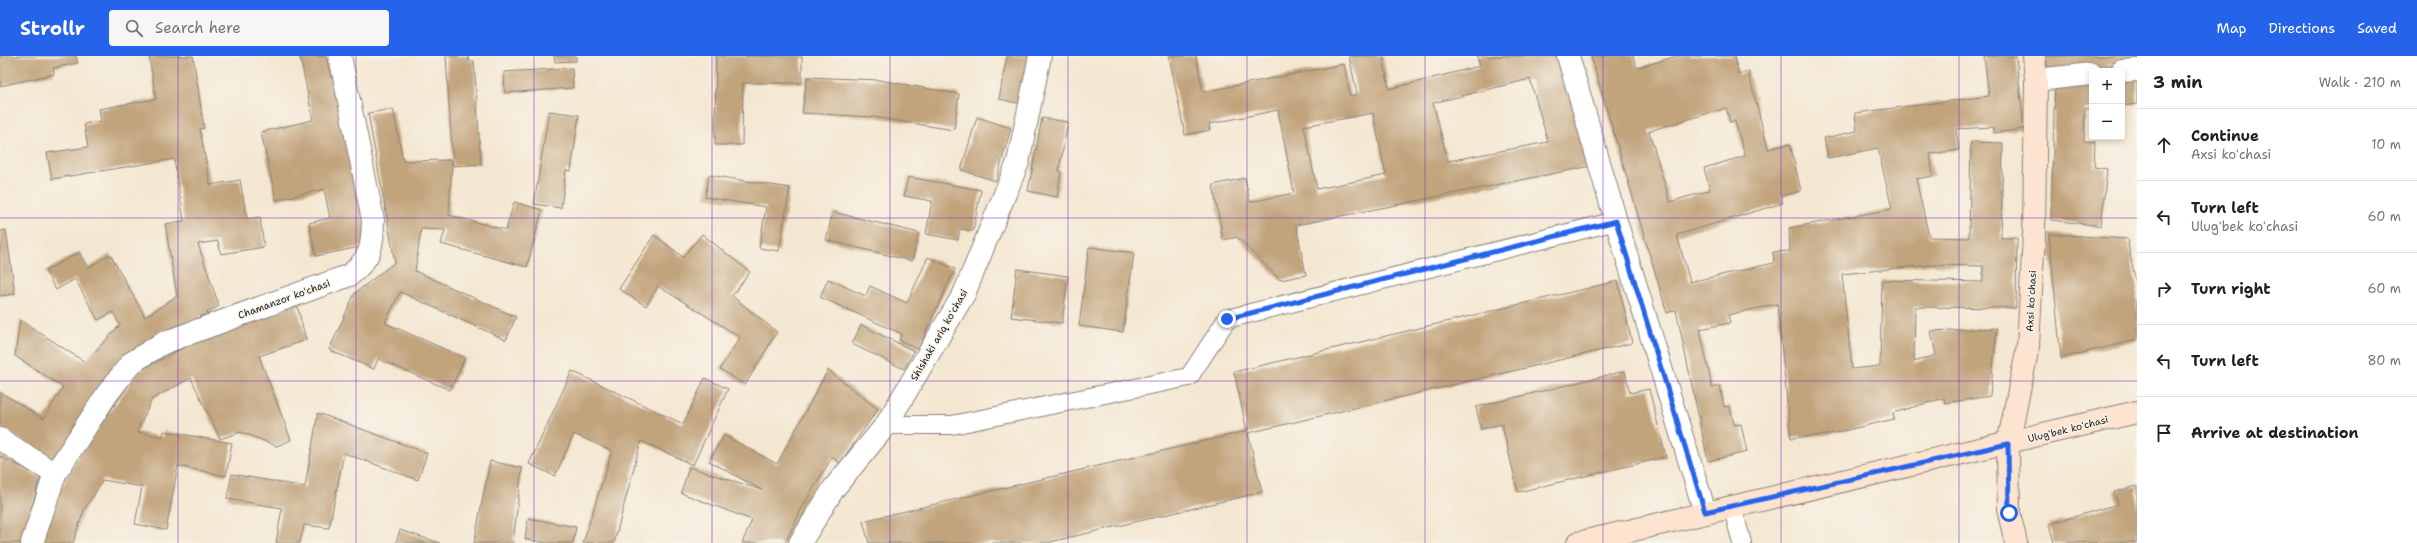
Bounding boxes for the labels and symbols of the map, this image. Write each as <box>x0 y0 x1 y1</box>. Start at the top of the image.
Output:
street label: Axsi koʻchasi <box>2023 270 2039 332</box>
street label: Chamanzor koʻchasi <box>236 276 332 322</box>
street label: Shishaki ariq koʻchasi <box>907 287 971 383</box>
route end <box>1218 310 1236 328</box>
street label: Ulugʻbek koʻchasi <box>2026 413 2110 445</box>
route start <box>2000 504 2018 522</box>

